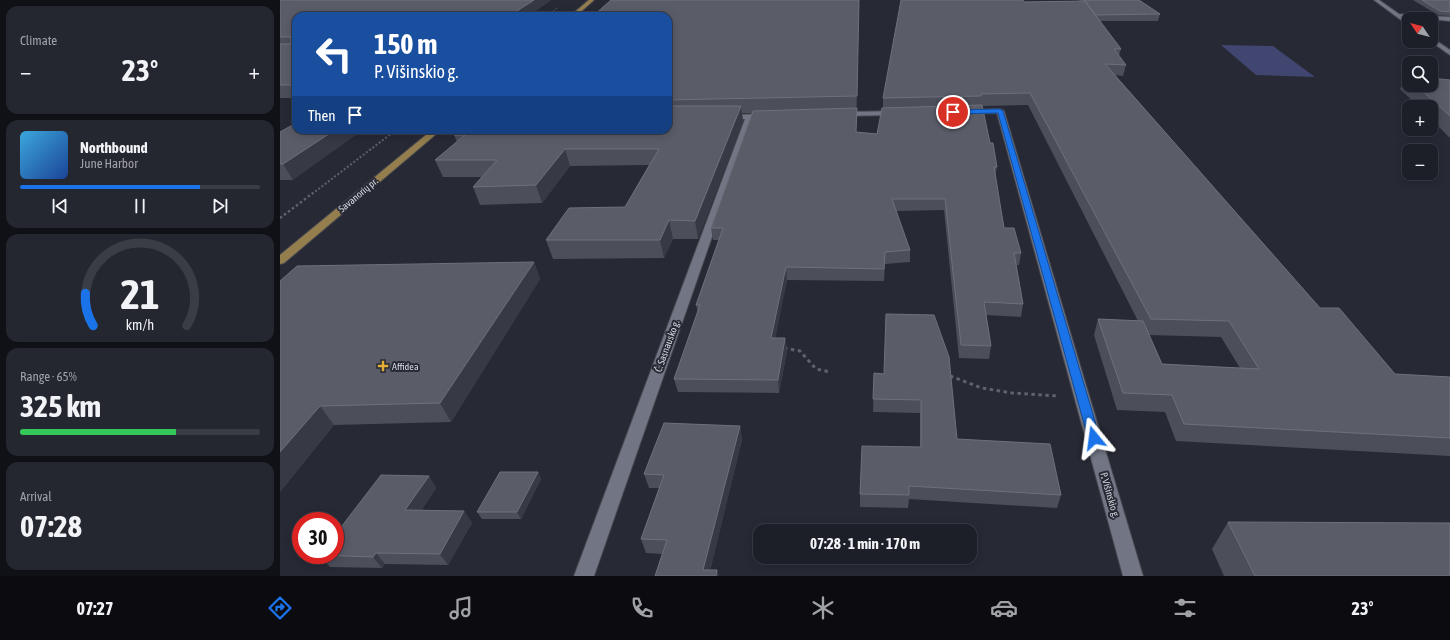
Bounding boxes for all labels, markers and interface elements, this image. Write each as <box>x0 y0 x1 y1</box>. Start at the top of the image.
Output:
north arrow <box>1402 12 1438 48</box>
map controls <box>1402 12 1438 180</box>
icon: left <box>308 28 360 80</box>
text: 150 m <box>374 28 437 60</box>
text: Climate <box>20 33 57 48</box>
text: 23° <box>122 53 158 87</box>
button: search <box>1402 56 1438 92</box>
text: − <box>20 58 31 84</box>
text: + <box>249 58 260 84</box>
text: P. Višinskio g. <box>374 61 458 82</box>
pin <box>936 95 970 129</box>
button: + <box>1402 100 1438 136</box>
icon: arrive <box>942 101 964 123</box>
icon: arrive <box>344 104 366 126</box>
text: Then <box>308 107 336 124</box>
text: Northbound <box>80 139 148 156</box>
button: − <box>1402 144 1438 180</box>
text: June Harbor <box>80 156 138 171</box>
street label: Savanorių pr. <box>336 175 380 215</box>
icon: previous <box>49 195 71 217</box>
icon: pause <box>129 195 151 217</box>
icon: next <box>209 195 231 217</box>
text: 21 <box>120 270 160 318</box>
text: km/h <box>126 317 154 333</box>
street label: Č. Sasnausko g. <box>653 318 682 373</box>
marker: Affidea <box>377 360 389 372</box>
place label: Affidea <box>392 361 419 372</box>
text: Range · 65% <box>20 369 77 384</box>
text: 325 km <box>20 389 101 423</box>
position arrow <box>1073 417 1115 459</box>
street label: P. Višinskio g. <box>1098 471 1122 519</box>
text: Arrival <box>20 489 52 504</box>
text: 07:28 <box>20 509 82 543</box>
speed limit sign: 30 <box>292 512 344 564</box>
text: 07:28 · 1 min · 170 m <box>810 535 920 552</box>
icon: directions <box>266 594 294 622</box>
icon: music <box>447 594 475 622</box>
icon: phone <box>628 594 656 622</box>
icon: climate <box>809 594 837 622</box>
icon: car <box>990 594 1018 622</box>
icon: filters <box>1171 594 1199 622</box>
text: 07:27 <box>76 598 113 619</box>
text: 23° <box>1352 598 1374 619</box>

